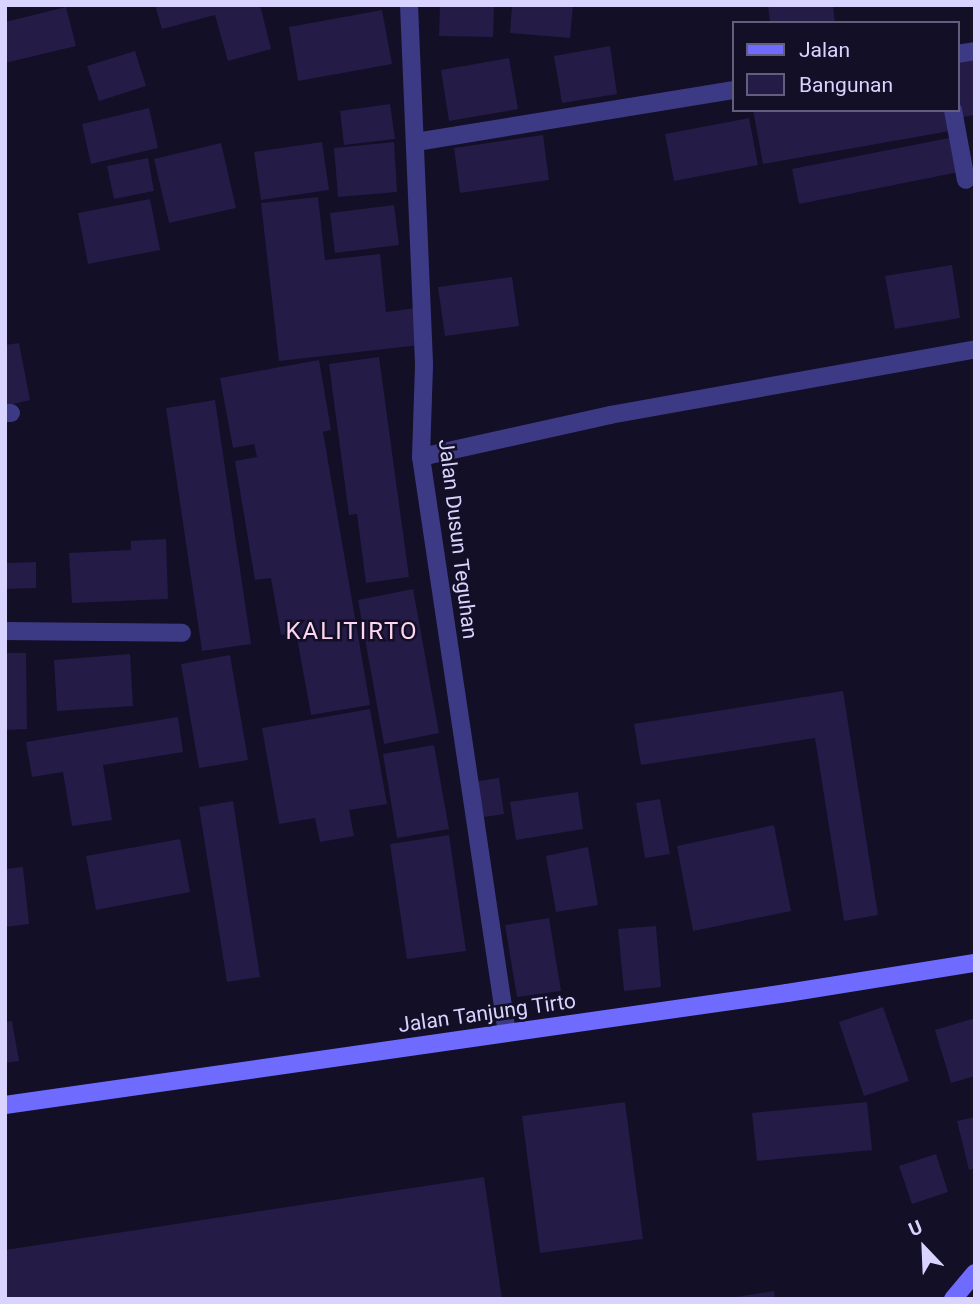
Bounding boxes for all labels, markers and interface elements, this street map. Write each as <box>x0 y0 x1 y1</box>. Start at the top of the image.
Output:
legend <box>732 21 959 112</box>
text: Jalan <box>799 38 850 62</box>
text: Bangunan <box>799 73 893 97</box>
street label: Jalan Dusun Teguhan <box>433 437 483 641</box>
district label: KALITIRTO <box>287 618 417 646</box>
street label: Jalan Tanjung Tirto <box>396 988 578 1038</box>
north arrow <box>889 1213 959 1283</box>
text: U <box>905 1215 926 1241</box>

